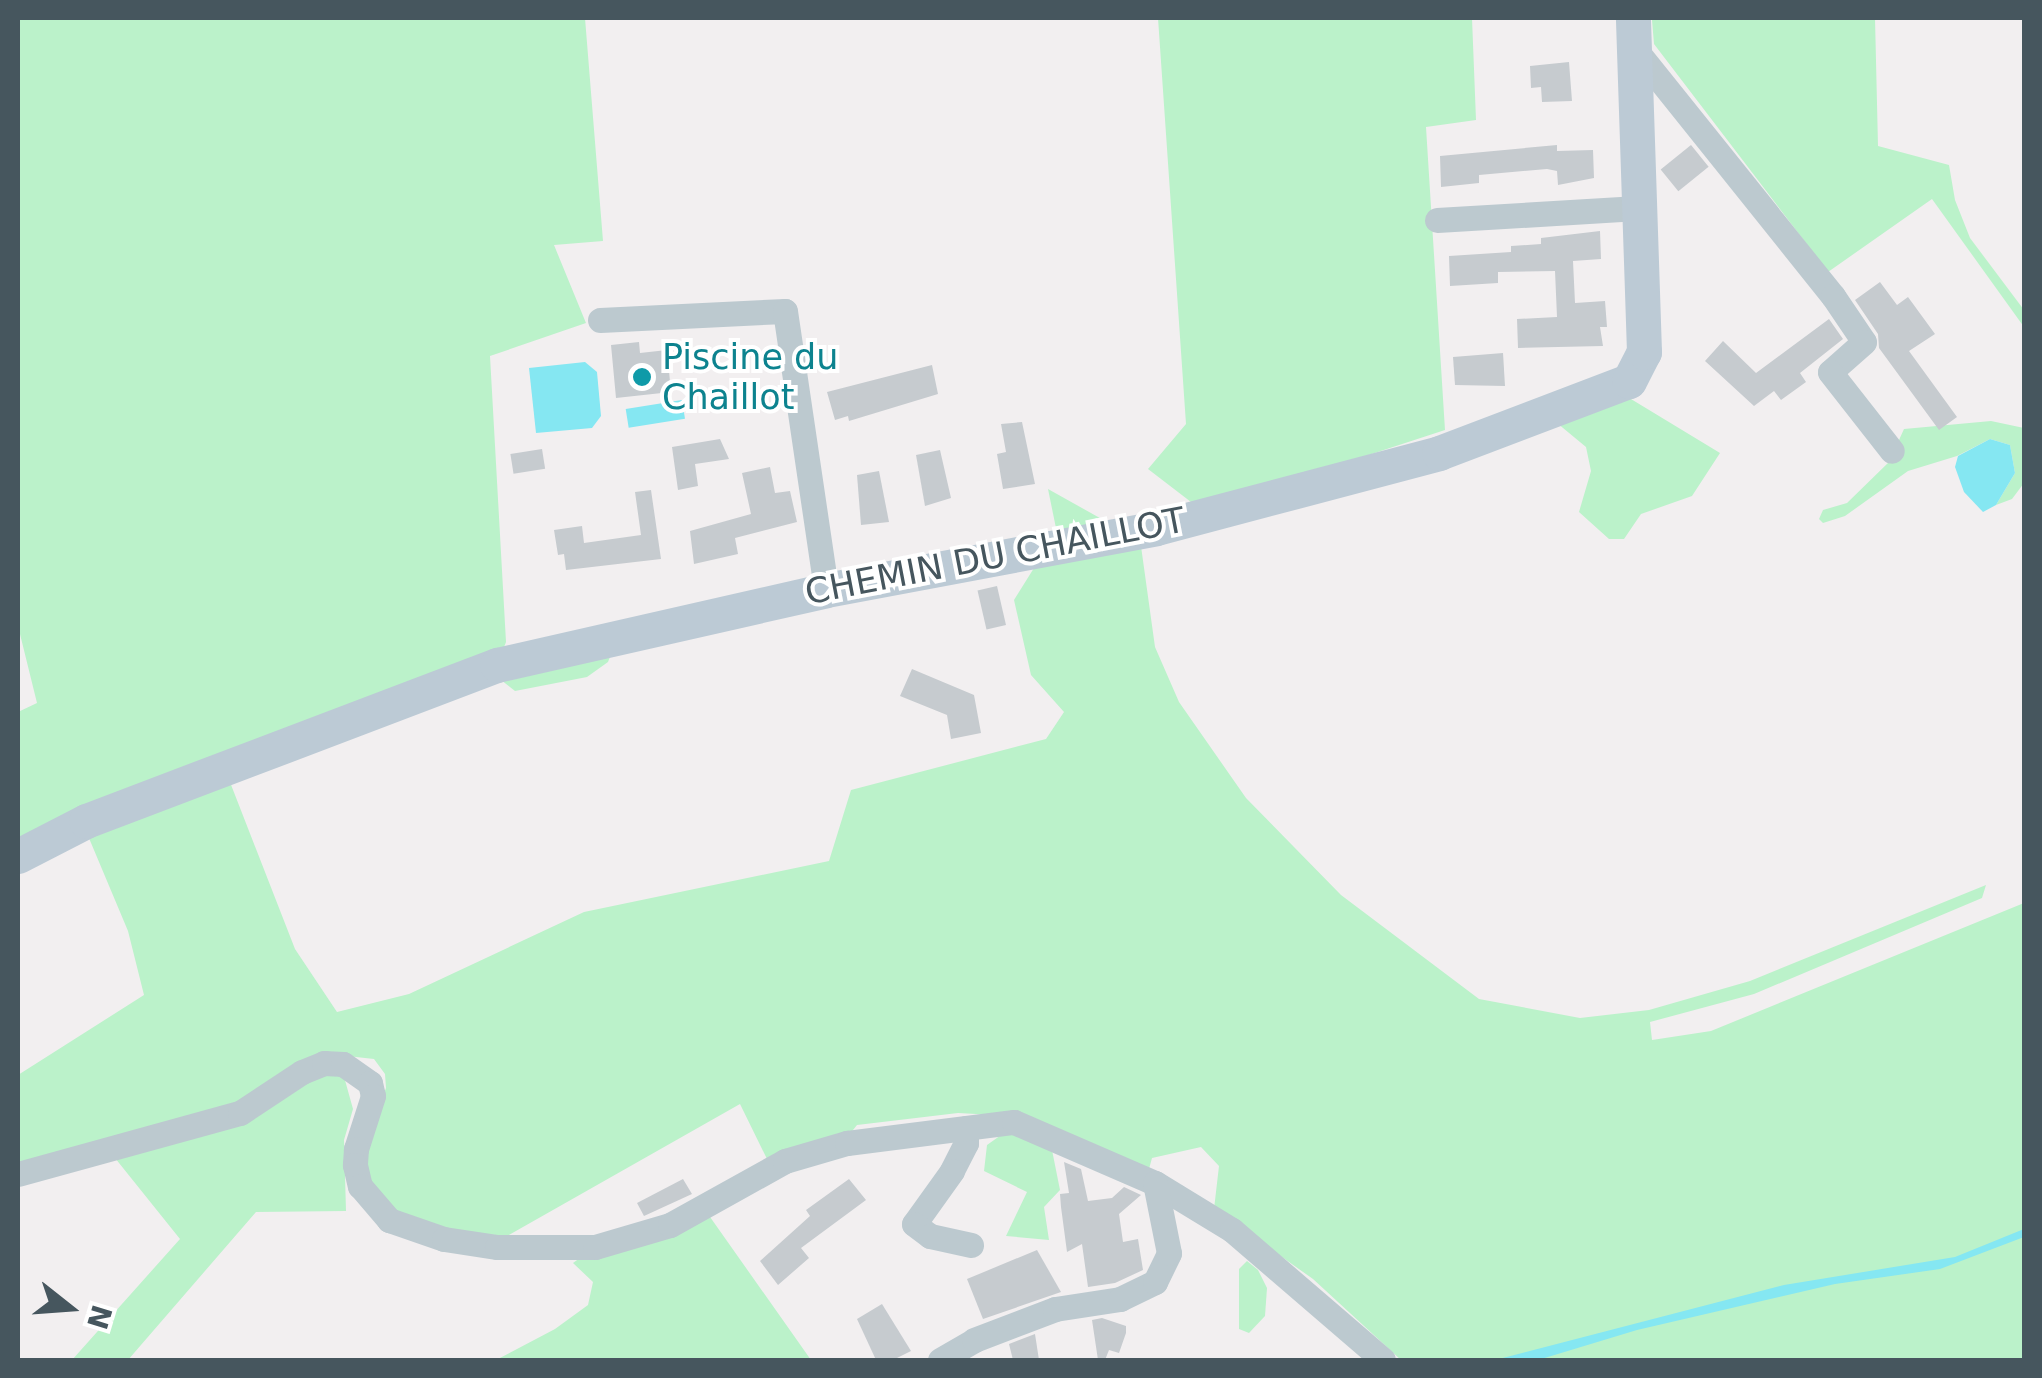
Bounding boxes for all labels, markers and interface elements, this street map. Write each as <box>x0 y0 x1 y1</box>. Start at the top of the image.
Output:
place label: Piscine du Chaillot <box>662 336 839 418</box>
marker: Piscine du Chaillot <box>631 366 653 388</box>
street label: CHEMIN DU CHAILLOT <box>801 499 1189 613</box>
north arrow <box>20 1258 120 1358</box>
text: N <box>80 1301 118 1333</box>

